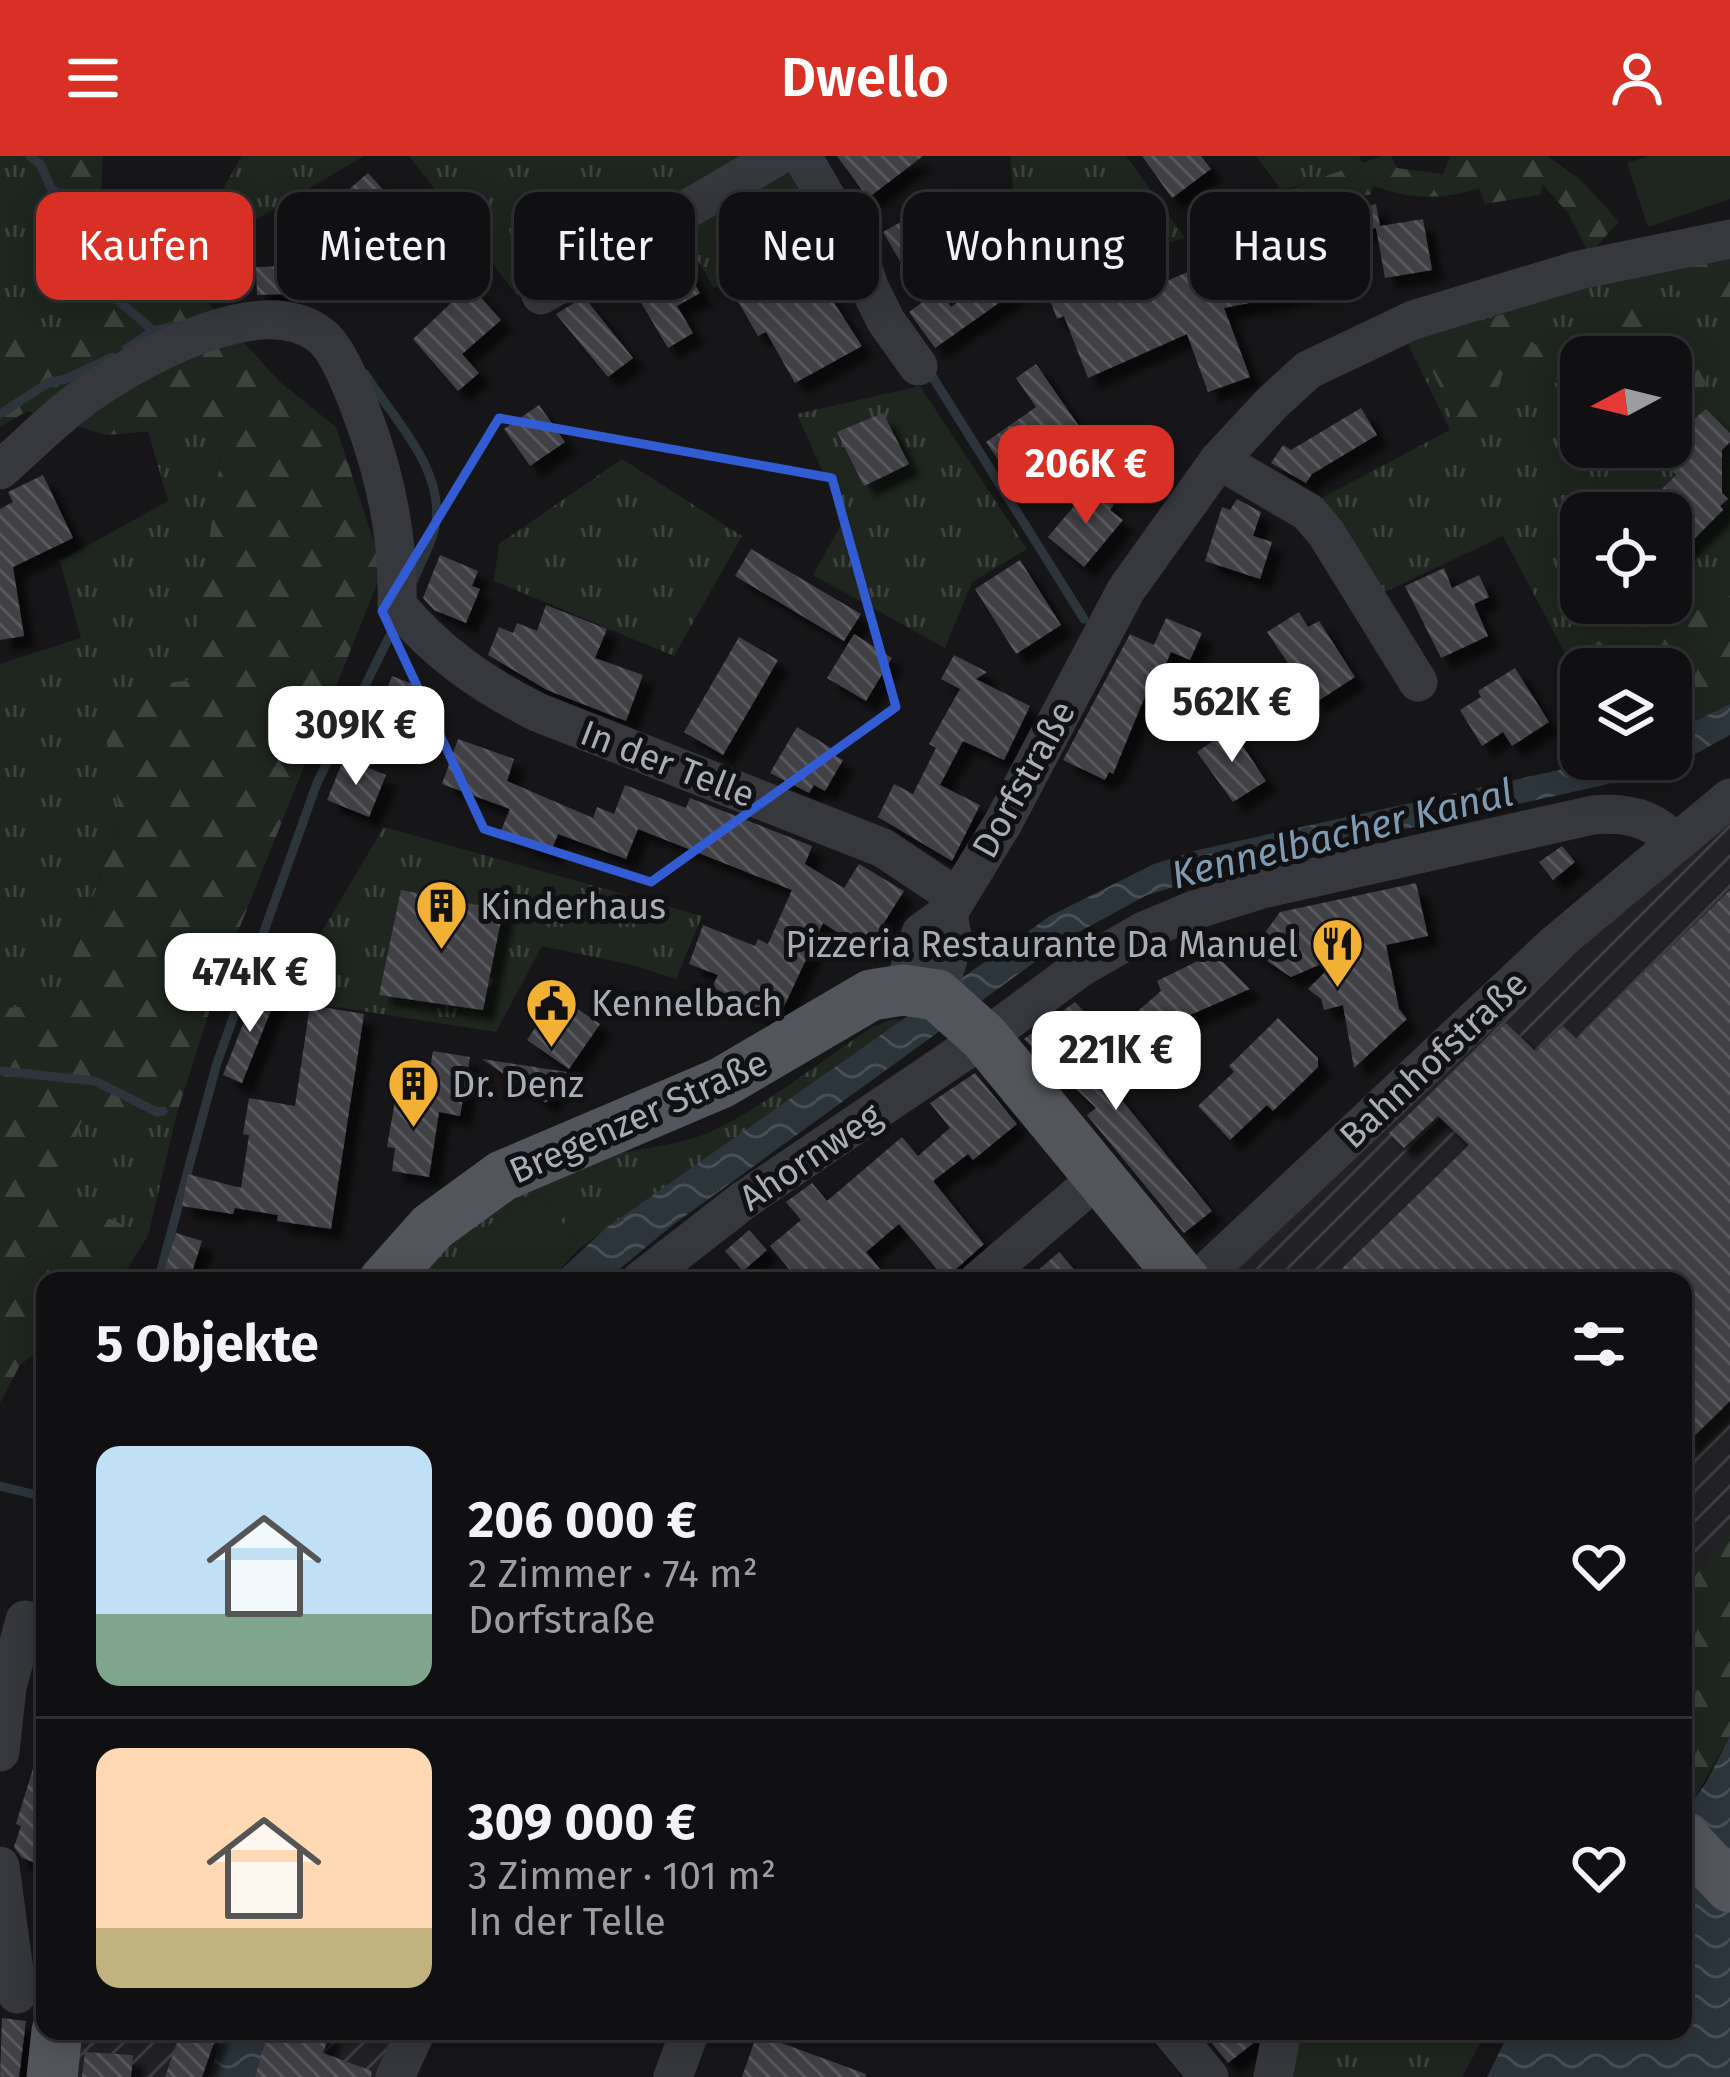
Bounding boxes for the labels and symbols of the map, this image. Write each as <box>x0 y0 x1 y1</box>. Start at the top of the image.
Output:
north arrow <box>1560 336 1692 468</box>
pin: 206K € <box>988 425 1184 527</box>
pin: 562K € <box>1134 663 1330 765</box>
pin: 309K € <box>258 686 454 788</box>
street label: Dorfstraße <box>963 693 1085 866</box>
street label: In der Telle <box>575 711 761 817</box>
water label: Kennelbacher Kanal <box>1167 769 1518 899</box>
building icon: Kinderhaus <box>413 878 469 952</box>
place label: Kinderhaus <box>480 885 666 929</box>
restaurant icon: Pizzeria Restaurante Da Manuel <box>1309 916 1365 990</box>
place label: Pizzeria Restaurante Da Manuel <box>785 923 1298 967</box>
pin: 474K € <box>152 933 348 1035</box>
street label: Bahnhofstraße <box>1331 962 1537 1158</box>
public building icon: Kennelbach <box>524 975 580 1049</box>
place label: Kennelbach <box>591 982 783 1026</box>
pin: 221K € <box>1018 1011 1214 1113</box>
street label: Bregenzer Straße <box>503 1040 774 1193</box>
building icon: Dr. Denz <box>385 1056 441 1130</box>
place label: Dr. Denz <box>452 1063 584 1107</box>
street label: Ahornweg <box>731 1093 890 1220</box>

